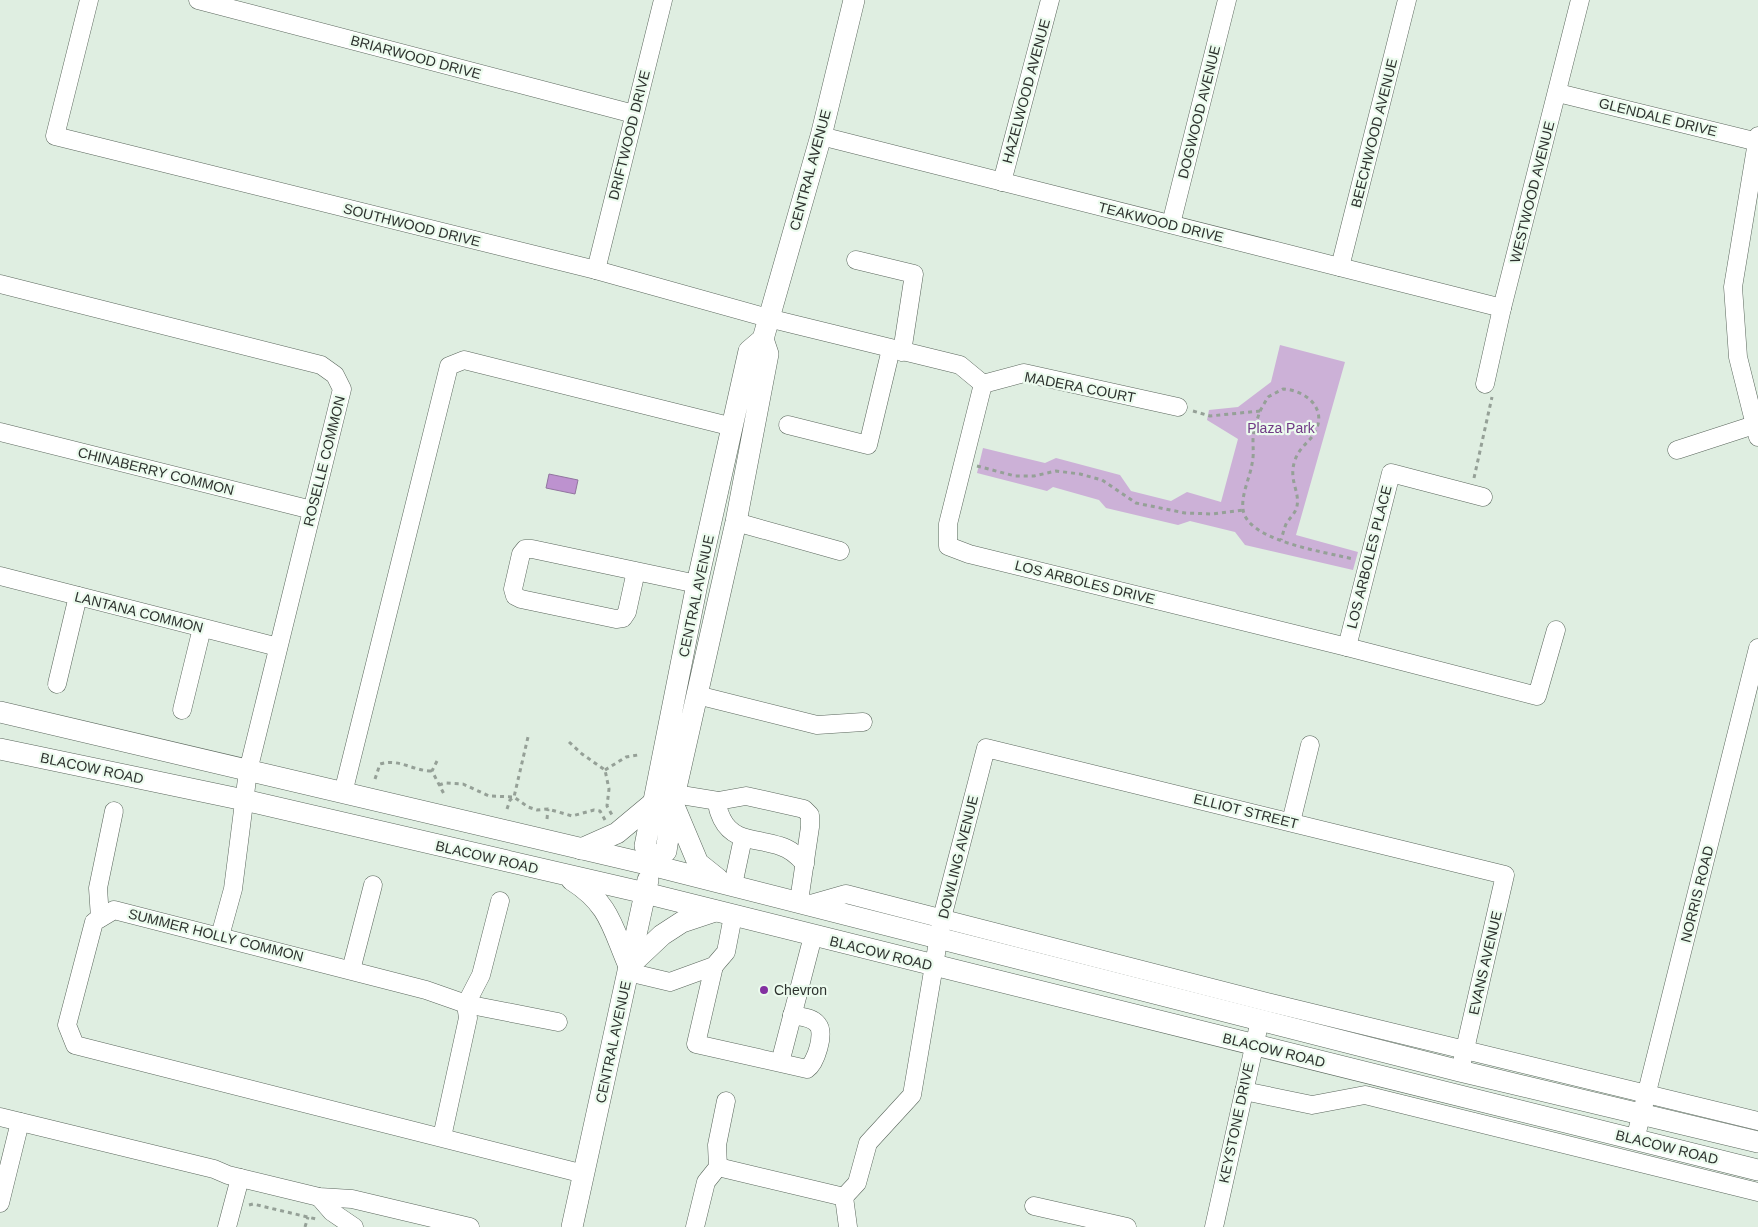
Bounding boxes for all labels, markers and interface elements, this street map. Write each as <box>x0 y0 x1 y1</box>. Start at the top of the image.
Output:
street label: HAZELWOOD AVENUE <box>999 17 1053 165</box>
street label: BRIARWOOD DRIVE <box>349 32 483 82</box>
street label: DOGWOOD AVENUE <box>1175 44 1223 180</box>
street label: BEECHWOOD AVENUE <box>1348 57 1400 209</box>
street label: DRIFTWOOD DRIVE <box>605 69 653 201</box>
street label: GLENDALE DRIVE <box>1597 95 1719 139</box>
street label: CENTRAL AVENUE <box>786 108 834 232</box>
street label: WESTWOOD AVENUE <box>1507 120 1557 264</box>
street label: TEAKWOOD DRIVE <box>1097 199 1225 245</box>
street label: SOUTHWOOD DRIVE <box>342 200 482 250</box>
street label: MADERA COURT <box>1023 368 1137 406</box>
street label: ROSELLE COMMON <box>300 394 348 528</box>
park label: Plaza Park <box>1247 420 1316 436</box>
street label: CHINABERRY COMMON <box>76 444 236 498</box>
street label: LOS ARBOLES PLACE <box>1343 484 1395 630</box>
street label: CENTRAL AVENUE <box>675 533 717 659</box>
street label: LOS ARBOLES DRIVE <box>1013 557 1157 607</box>
street label: LANTANA COMMON <box>73 588 205 636</box>
street label: BLACOW ROAD <box>39 749 145 787</box>
street label: ELLIOT STREET <box>1192 790 1300 832</box>
street label: DOWLING AVENUE <box>935 794 981 920</box>
street label: BLACOW ROAD <box>434 837 540 877</box>
street label: NORRIS ROAD <box>1677 844 1717 944</box>
street label: SUMMER HOLLY COMMON <box>127 905 305 965</box>
street label: EVANS AVENUE <box>1465 910 1505 1016</box>
street label: BLACOW ROAD <box>828 933 934 973</box>
street label: CENTRAL AVENUE <box>592 979 634 1105</box>
place label: Chevron <box>774 982 827 998</box>
marker: Chevron <box>758 984 770 996</box>
street label: BLACOW ROAD <box>1221 1030 1327 1070</box>
street label: KEYSTONE DRIVE <box>1215 1061 1257 1185</box>
street label: BLACOW ROAD <box>1614 1127 1720 1167</box>

